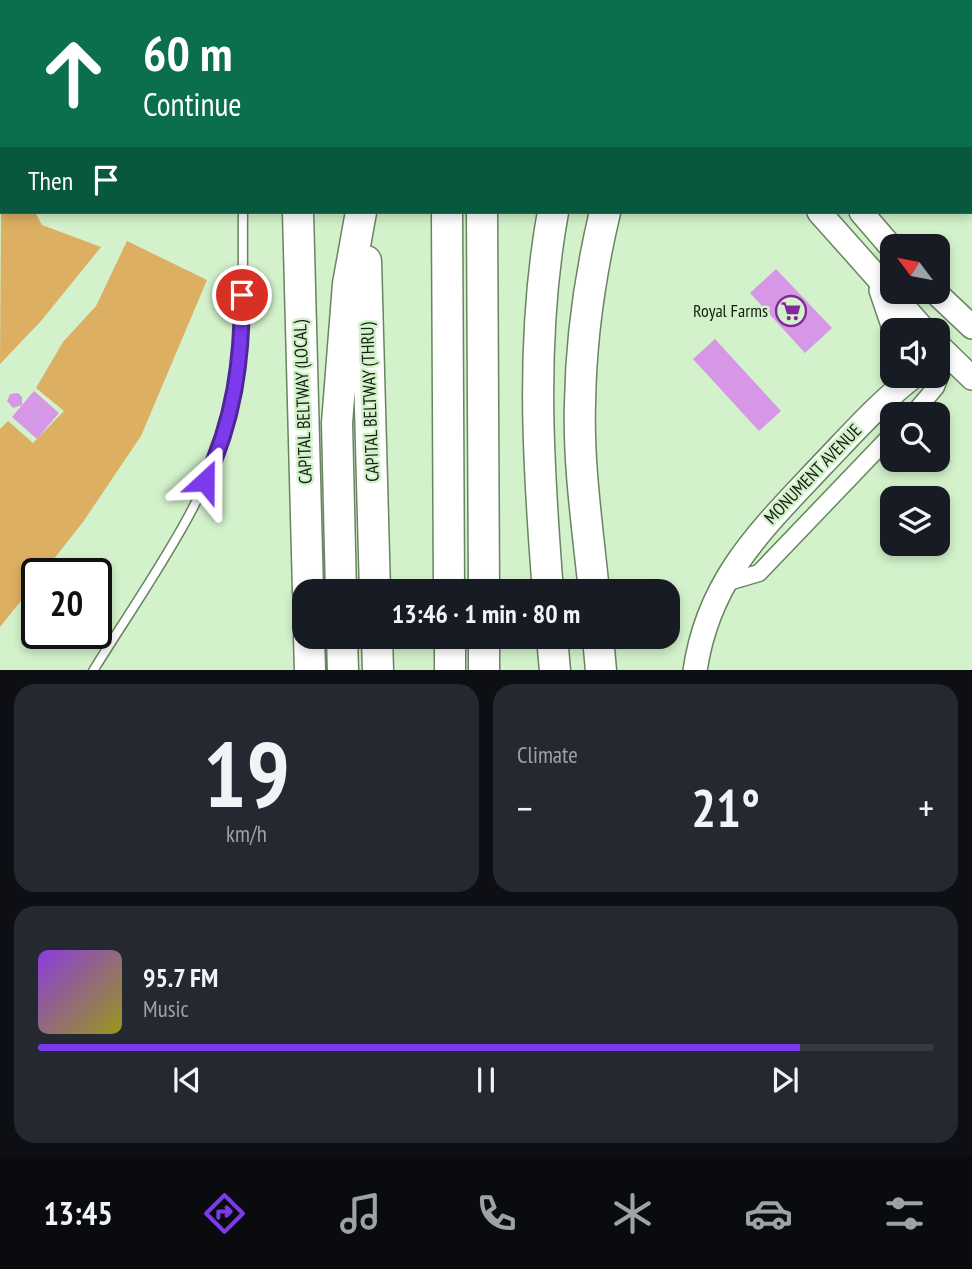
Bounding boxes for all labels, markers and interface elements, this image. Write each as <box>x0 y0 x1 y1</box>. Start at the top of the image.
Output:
text: 60 m <box>143 21 232 85</box>
icon: ahead <box>28 28 119 119</box>
text: Continue <box>143 83 242 125</box>
icon: arrive <box>87 161 125 199</box>
text: Then <box>28 164 73 197</box>
north arrow <box>880 234 950 304</box>
map controls <box>880 234 950 556</box>
pin <box>212 265 272 325</box>
icon: arrive <box>223 276 261 314</box>
supermarket icon: Royal Farms <box>774 294 808 328</box>
place label: Royal Farms <box>693 299 768 322</box>
button: sound <box>880 318 950 388</box>
street label: CAPITAL BELTWAY (LOCAL) <box>288 319 317 484</box>
street label: CAPITAL BELTWAY (THRU) <box>355 321 384 482</box>
button: search <box>880 402 950 472</box>
street label: MONUMENT AVENUE <box>759 419 866 529</box>
position arrow <box>168 444 242 518</box>
button: layers <box>880 486 950 556</box>
speed limit sign: 20 <box>21 558 112 649</box>
text: 13:46 · 1 min · 80 m <box>392 597 580 630</box>
text: 19 <box>203 714 290 832</box>
text: Climate <box>517 740 578 769</box>
text: 21° <box>691 774 760 841</box>
text: − <box>517 783 533 832</box>
text: + <box>918 783 934 832</box>
text: km/h <box>226 819 267 848</box>
text: 95.7 FM <box>143 961 218 994</box>
text: Music <box>143 994 189 1023</box>
icon: previous <box>168 1061 206 1099</box>
icon: pause <box>467 1061 505 1099</box>
icon: next <box>766 1061 804 1099</box>
icon: directions <box>200 1189 249 1238</box>
icon: music <box>336 1189 385 1238</box>
icon: phone <box>472 1189 521 1238</box>
icon: climate <box>608 1189 657 1238</box>
icon: car <box>744 1189 793 1238</box>
icon: filters <box>880 1189 929 1238</box>
text: 13:45 <box>43 1192 113 1234</box>

